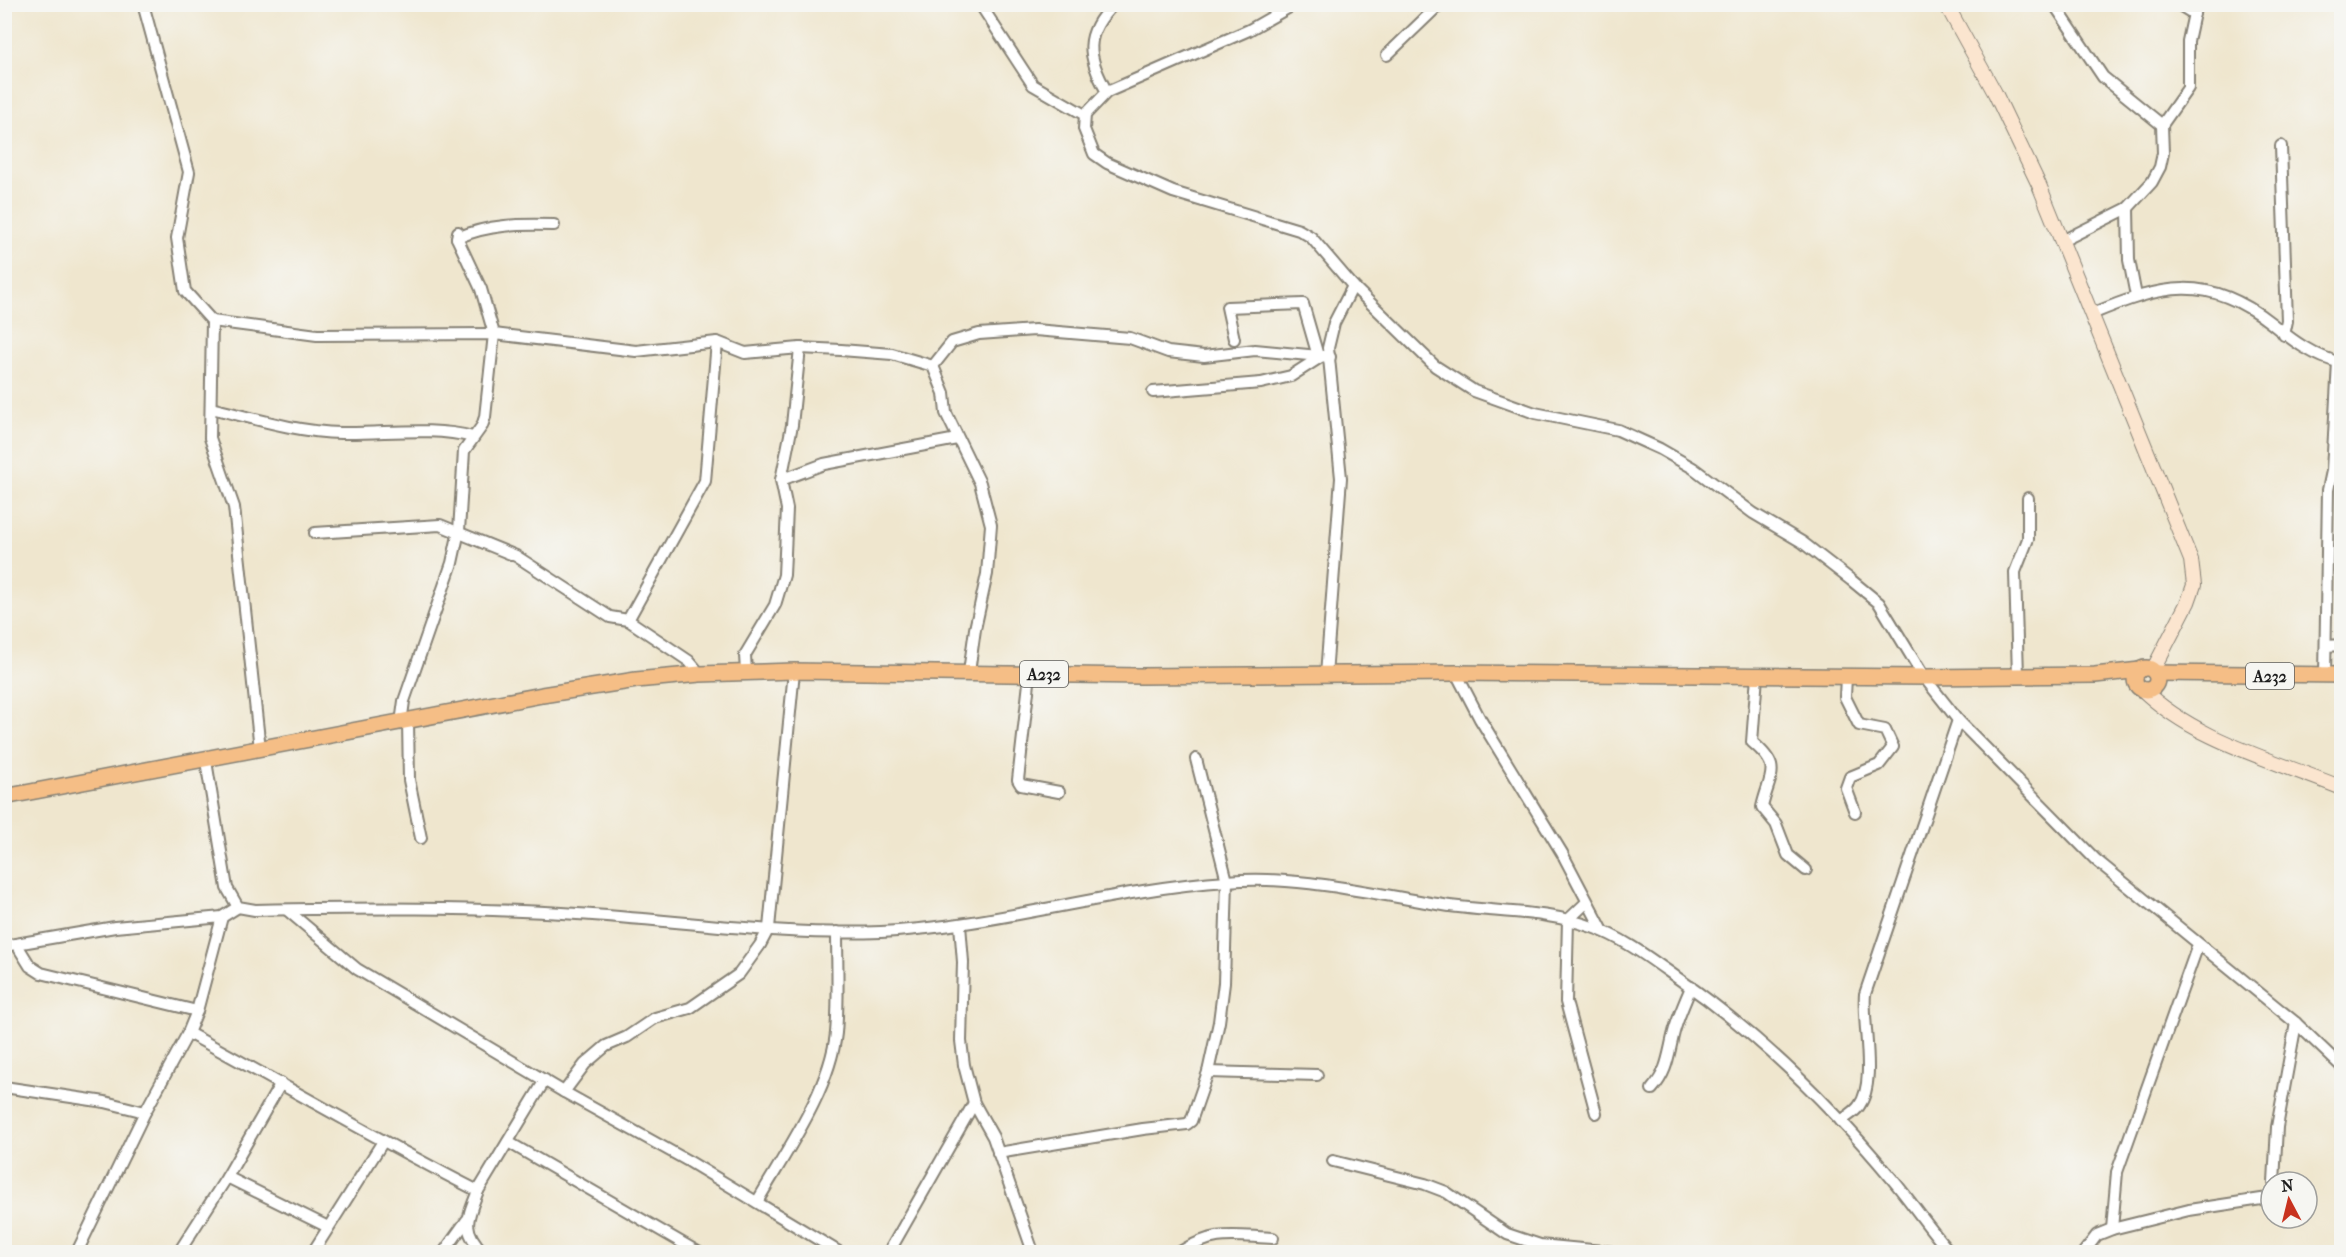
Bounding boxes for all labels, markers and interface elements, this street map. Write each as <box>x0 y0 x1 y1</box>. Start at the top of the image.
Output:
road number: A232 <box>1020 661 1068 687</box>
road number: A232 <box>2246 663 2294 689</box>
north arrow <box>2259 1170 2319 1230</box>
text: N <box>2280 1175 2295 1196</box>

